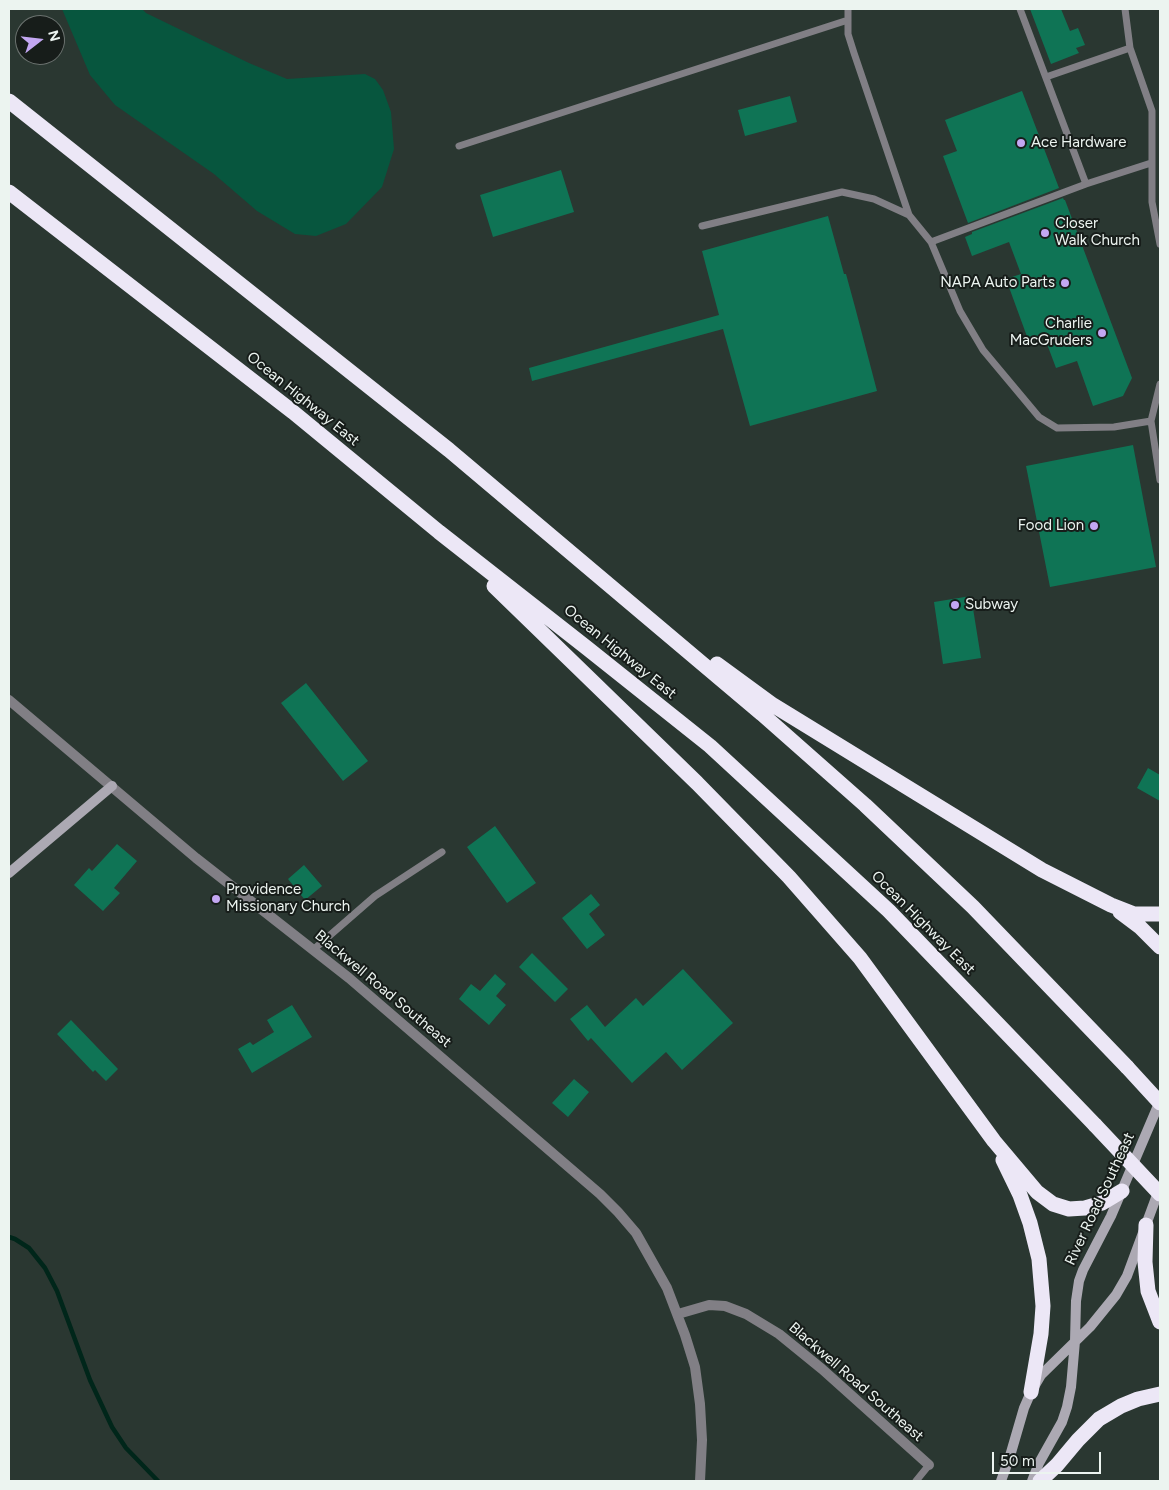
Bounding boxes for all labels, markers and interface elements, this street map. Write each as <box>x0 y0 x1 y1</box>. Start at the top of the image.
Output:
north arrow <box>15 15 65 65</box>
text: N <box>44 28 64 44</box>
place label: Ace Hardware <box>1031 134 1126 152</box>
marker: Ace Hardware <box>1015 137 1027 149</box>
place label: Closer Walk Church <box>1055 215 1140 250</box>
marker: Closer Walk Church <box>1039 227 1051 239</box>
place label: NAPA Auto Parts <box>940 274 1055 292</box>
marker: NAPA Auto Parts <box>1059 277 1071 289</box>
place label: Charlie MacGruders <box>1010 315 1092 350</box>
marker: Charlie MacGruders <box>1096 327 1108 339</box>
street label: Ocean Highway East <box>243 348 363 450</box>
place label: Food Lion <box>1018 517 1084 535</box>
marker: Food Lion <box>1088 520 1100 532</box>
place label: Subway <box>965 596 1018 614</box>
marker: Subway <box>949 599 961 611</box>
street label: Ocean Highway East <box>560 601 680 703</box>
street label: Ocean Highway East <box>867 867 979 979</box>
place label: Providence Missionary Church <box>226 881 350 916</box>
marker: Providence Missionary Church <box>210 893 222 905</box>
street label: Blackwell Road Southeast <box>311 927 455 1051</box>
street label: River Road Southeast <box>1061 1130 1139 1268</box>
street label: Blackwell Road Southeast <box>785 1319 927 1445</box>
scale bar <box>994 1442 1103 1474</box>
text: 50 m <box>1000 1452 1035 1470</box>

